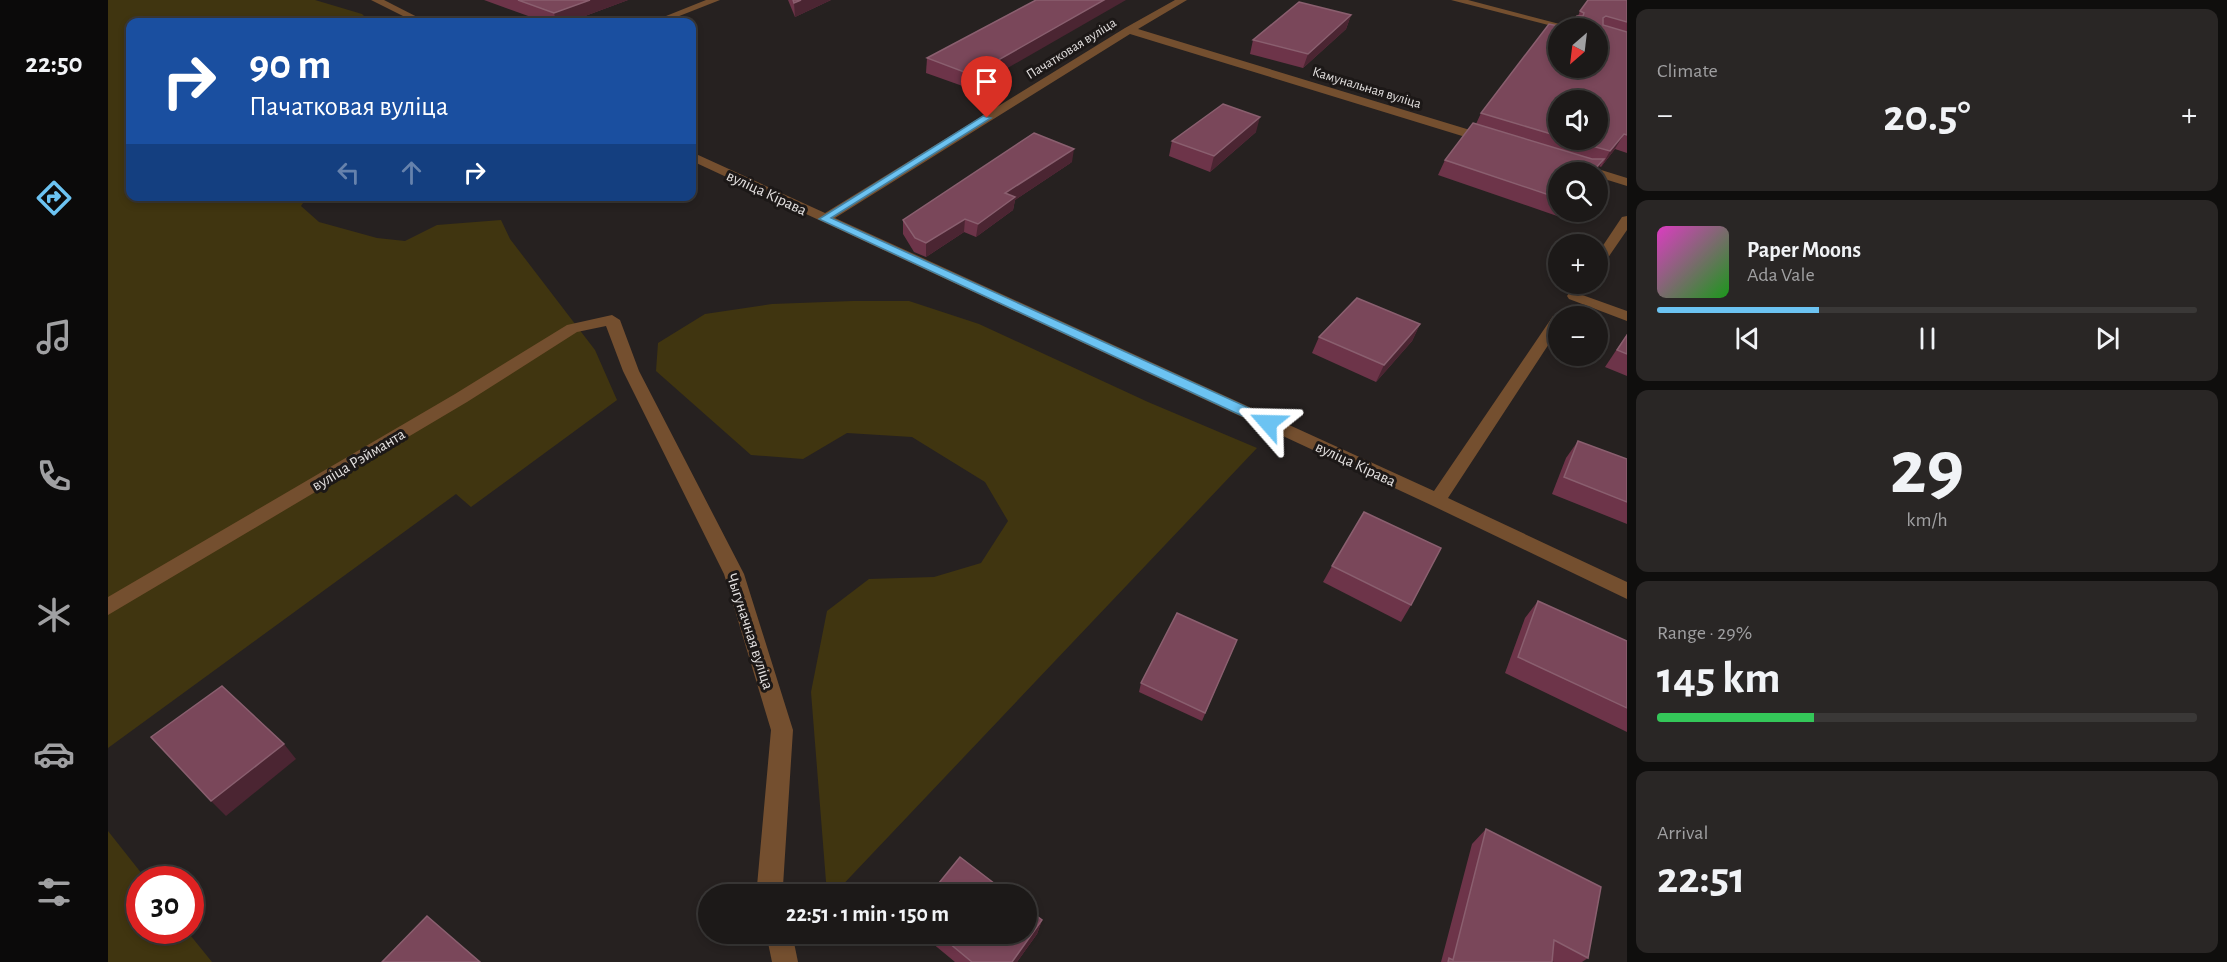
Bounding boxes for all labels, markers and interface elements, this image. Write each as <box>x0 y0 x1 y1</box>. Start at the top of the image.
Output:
street label: Пачатковая вуліца <box>1024 15 1120 82</box>
north arrow <box>1548 18 1608 78</box>
map controls <box>1548 18 1608 366</box>
icon: right <box>150 42 228 120</box>
text: 90 m <box>249 44 331 86</box>
text: 22:50 <box>25 50 83 77</box>
pin <box>961 56 1012 118</box>
text: Climate <box>1657 61 1718 81</box>
icon: arrive <box>970 65 1003 98</box>
street label: Камунальная вуліца <box>1311 65 1423 111</box>
button: sound <box>1548 90 1608 150</box>
text: Пачатковая вуліца <box>249 93 448 120</box>
text: 20.5° <box>1883 94 1971 139</box>
text: − <box>1657 99 1673 132</box>
text: + <box>2181 99 2197 132</box>
icon: left <box>332 156 365 189</box>
icon: ahead <box>395 156 428 189</box>
icon: right <box>458 156 491 189</box>
button: search <box>1548 162 1608 222</box>
street label: вуліца Кірава <box>724 167 809 219</box>
icon: directions <box>33 177 75 219</box>
button: + <box>1548 234 1608 294</box>
text: Paper Moons <box>1747 239 1861 261</box>
text: Ada Vale <box>1747 265 1815 285</box>
button: − <box>1548 306 1608 366</box>
icon: music <box>33 316 75 358</box>
icon: previous <box>1731 322 1764 355</box>
icon: pause <box>1911 322 1944 355</box>
icon: next <box>2091 322 2124 355</box>
position arrow <box>1236 391 1300 455</box>
street label: вуліца Рэйманта <box>309 426 408 495</box>
text: 29 <box>1890 430 1964 508</box>
street label: вуліца Кірава <box>1313 438 1398 490</box>
icon: phone <box>33 455 75 497</box>
text: km/h <box>1906 510 1948 530</box>
street label: Чыгуначная вуліца <box>723 571 776 692</box>
icon: climate <box>33 594 75 636</box>
text: Range · 29% <box>1657 623 1752 643</box>
text: 145 km <box>1657 656 1781 701</box>
icon: car <box>33 733 75 775</box>
text: Arrival <box>1657 823 1708 843</box>
text: 22:51 <box>1657 856 1745 901</box>
speed limit sign: 30 <box>126 866 204 944</box>
icon: filters <box>33 871 75 913</box>
text: 22:51 · 1 min · 150 m <box>786 903 949 925</box>

